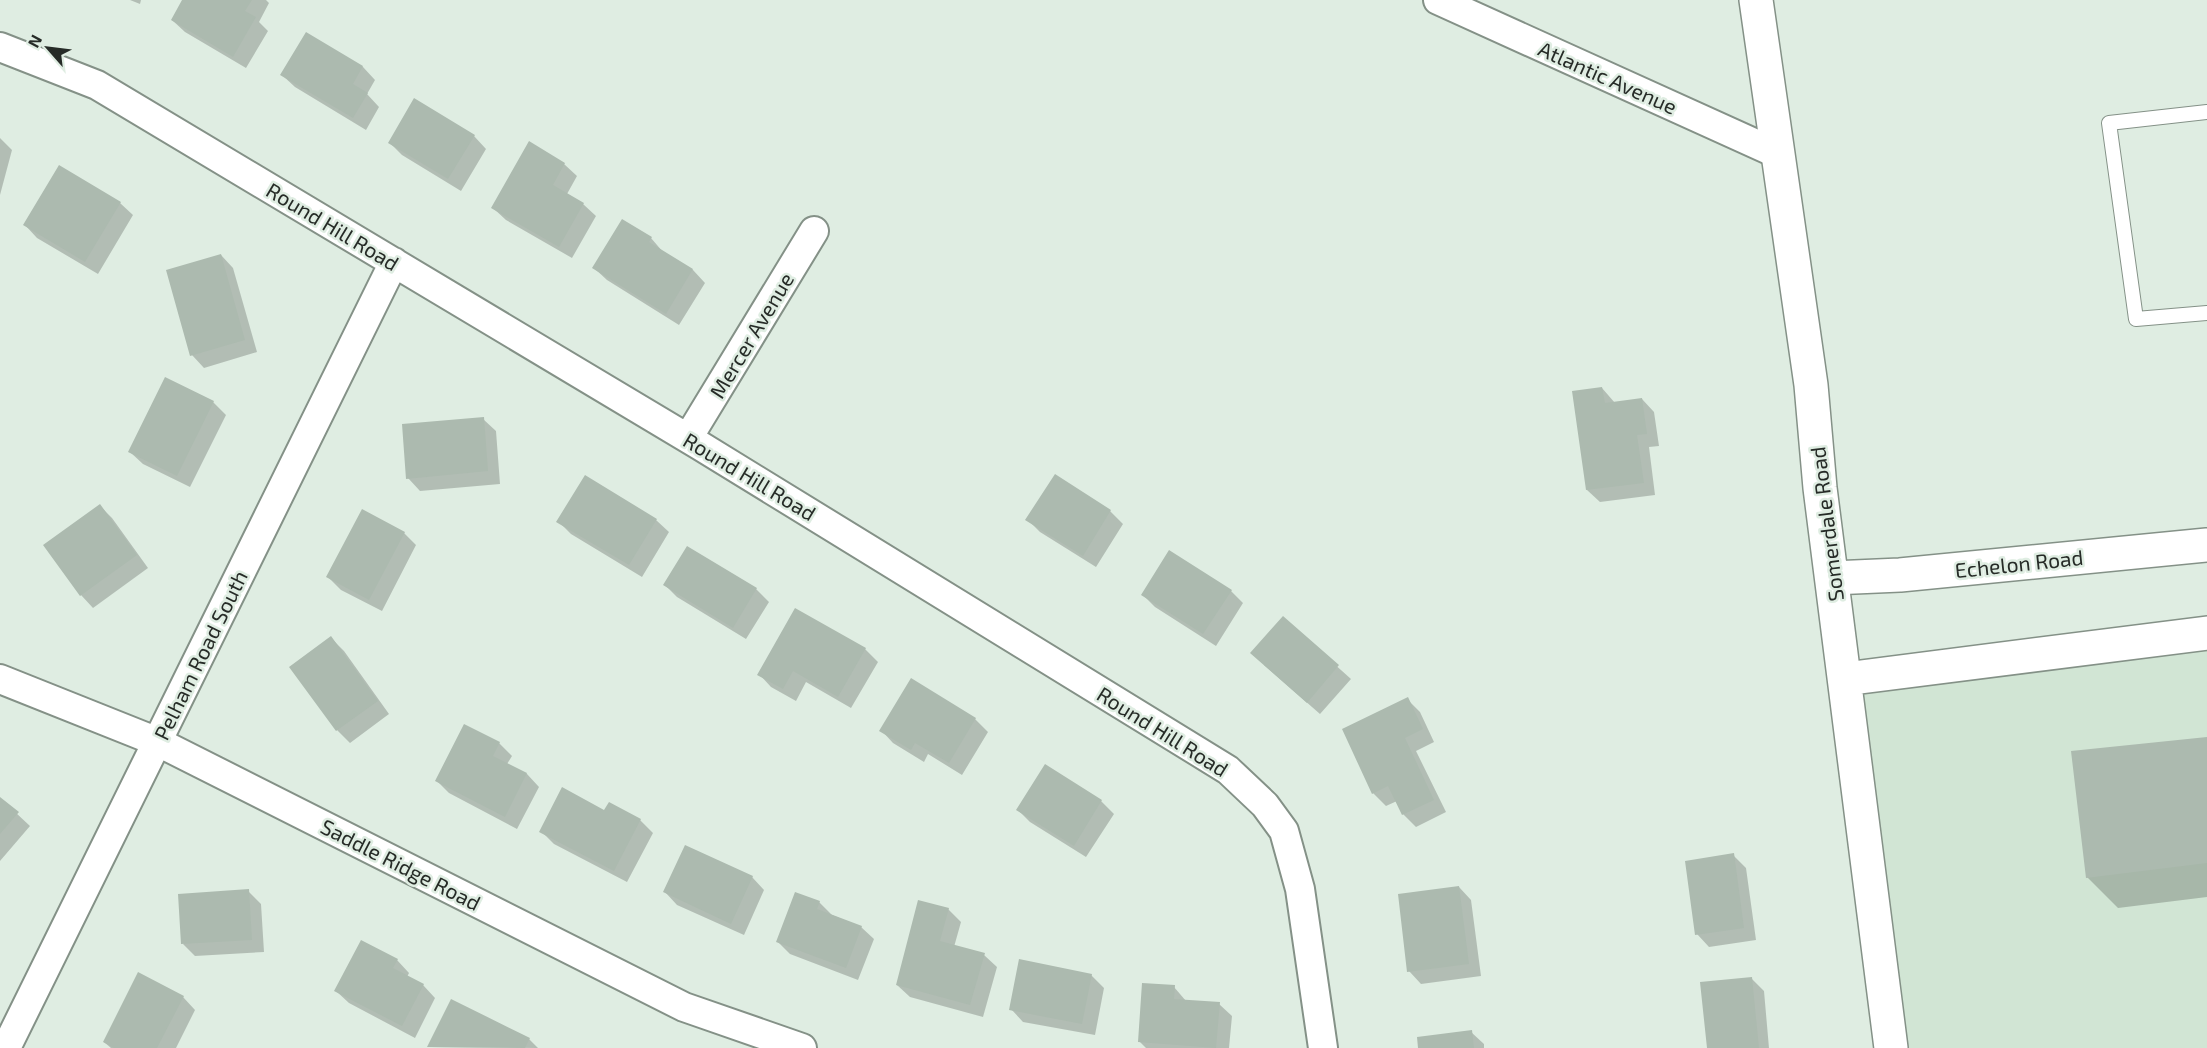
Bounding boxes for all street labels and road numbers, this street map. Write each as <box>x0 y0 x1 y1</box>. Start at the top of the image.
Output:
street label: Atlantic Avenue <box>1535 35 1681 119</box>
street label: Round Hill Road <box>262 177 404 275</box>
street label: Mercer Avenue <box>704 268 798 402</box>
street label: Round Hill Road <box>679 427 821 525</box>
street label: Somerdale Road <box>1804 445 1848 603</box>
street label: Echelon Road <box>1954 544 2084 582</box>
street label: Pelham Road South <box>148 566 252 744</box>
street label: Round Hill Road <box>1093 681 1233 781</box>
street label: Saddle Ridge Road <box>317 813 485 915</box>

